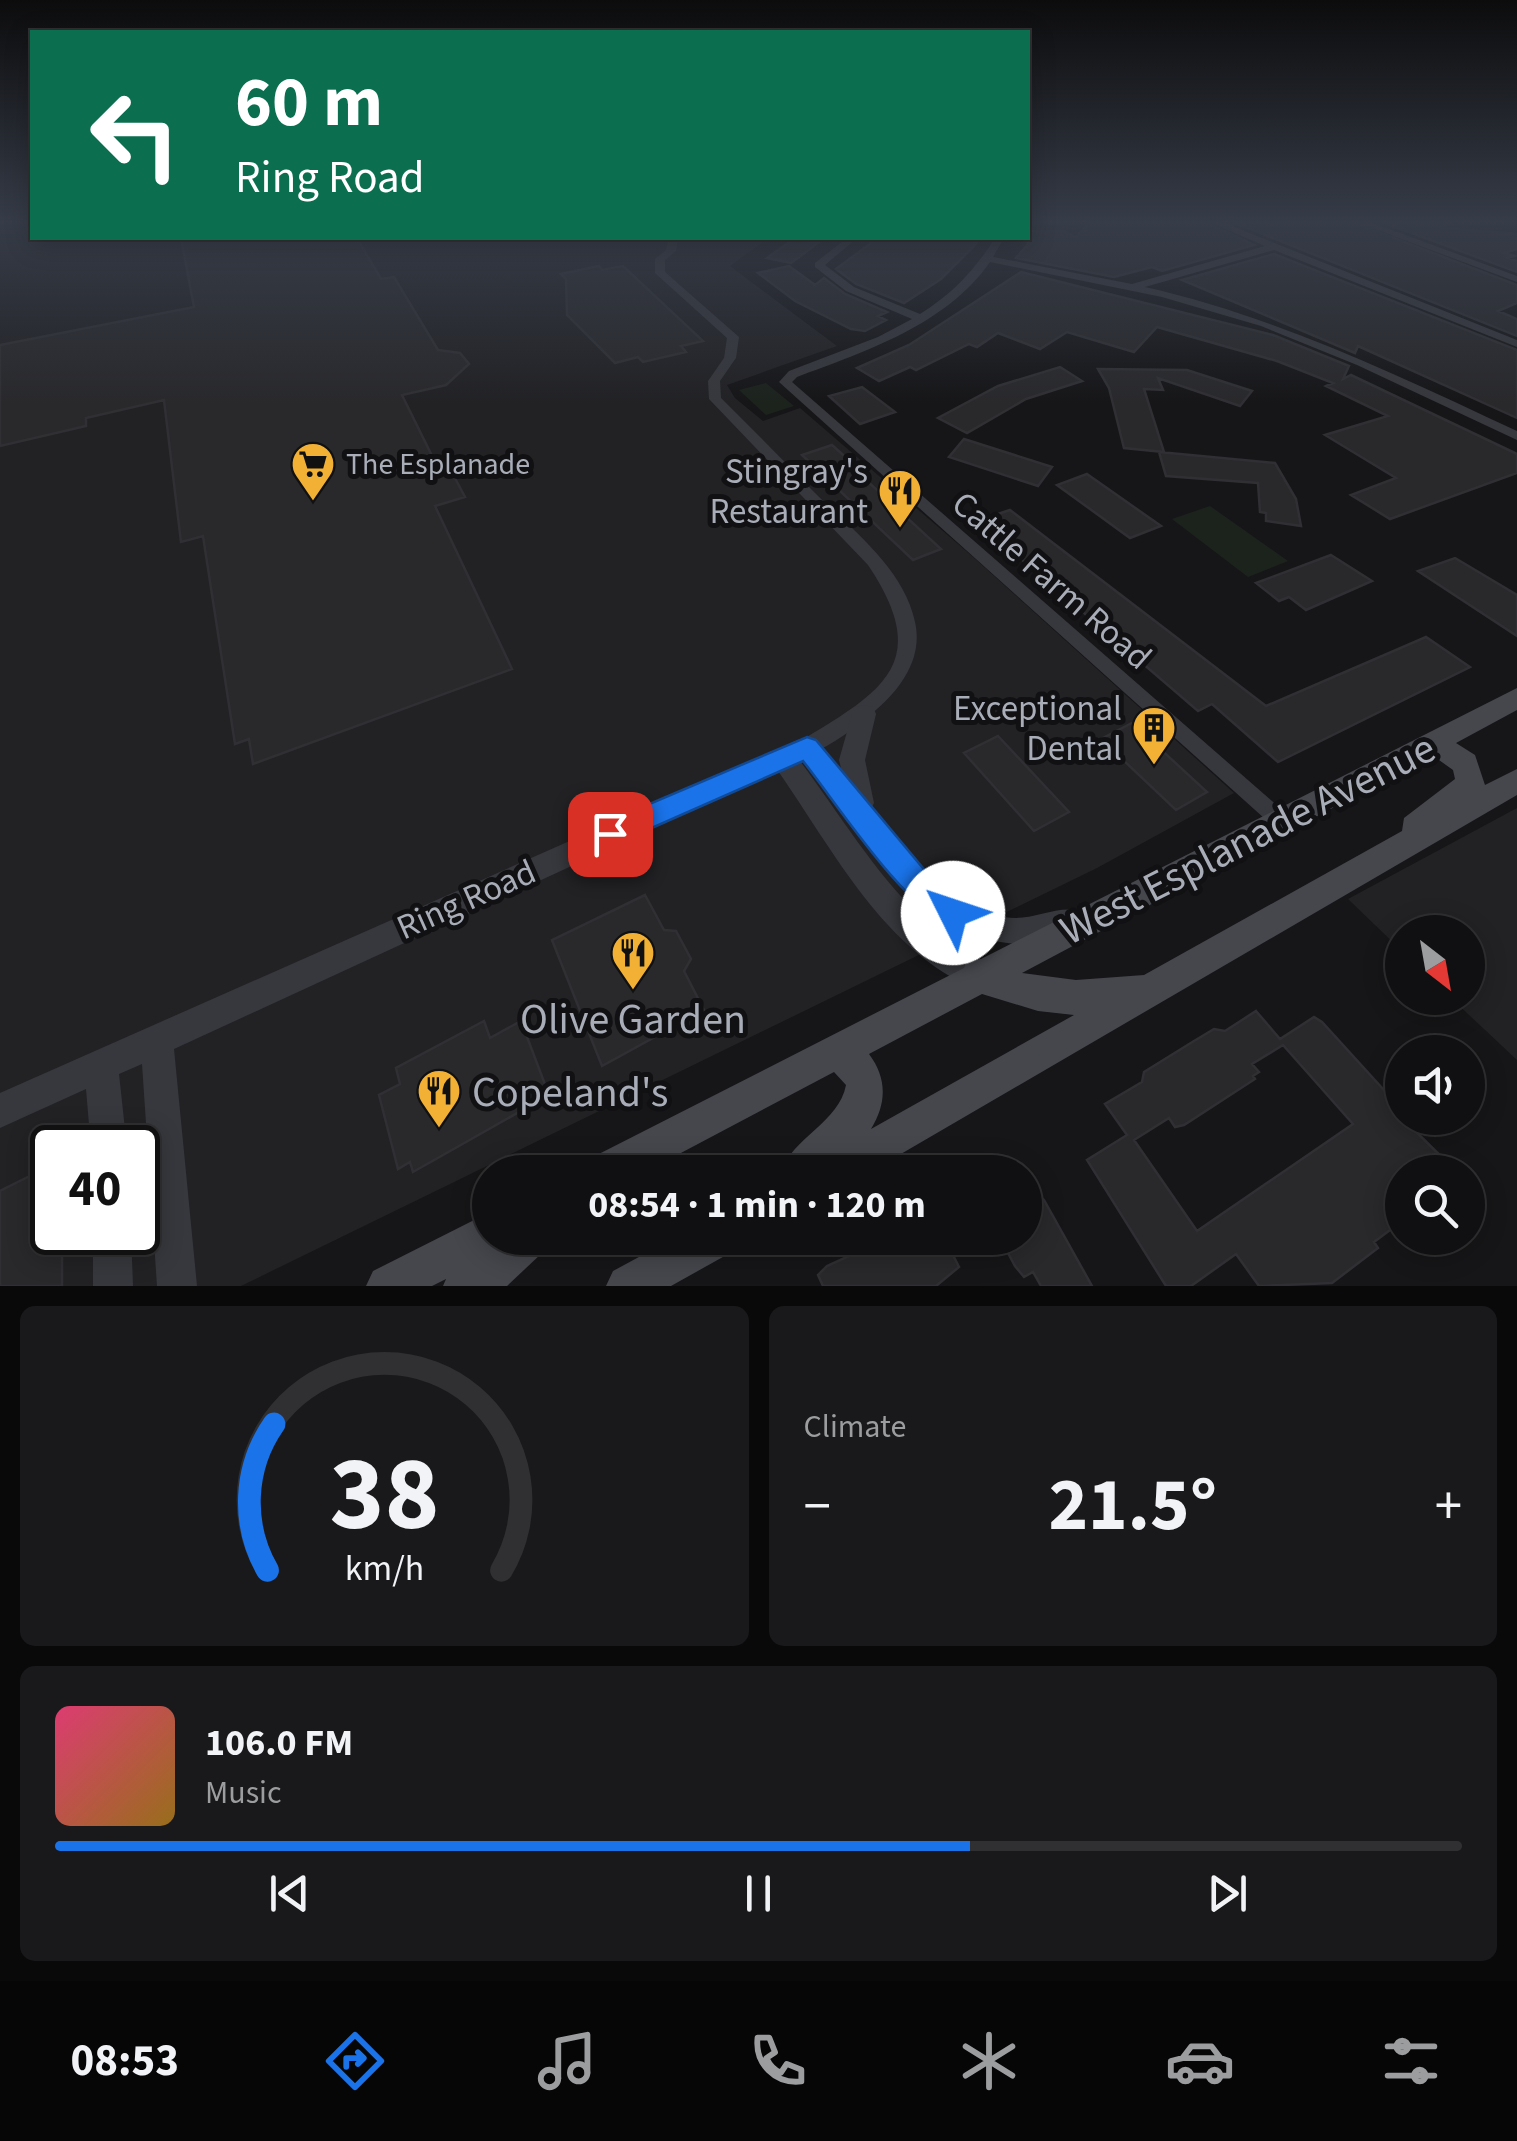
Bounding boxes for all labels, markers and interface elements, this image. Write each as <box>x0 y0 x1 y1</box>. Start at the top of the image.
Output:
text: 60 m <box>235 53 383 153</box>
icon: left <box>70 70 200 200</box>
text: Ring Road <box>235 146 425 210</box>
supermarket icon: The Esplanade <box>290 441 336 502</box>
place label: The Esplanade <box>346 443 530 486</box>
place label: Stingray's Restaurant <box>709 447 868 537</box>
restaurant icon: Stingray's Restaurant <box>877 468 923 529</box>
street label: Cattle Farm Road <box>940 480 1162 682</box>
place label: Exceptional Dental <box>953 684 1122 774</box>
building icon: Exceptional Dental <box>1131 705 1177 766</box>
street label: West Esplanade Avenue <box>1050 719 1446 961</box>
pin <box>568 792 653 877</box>
icon: arrive <box>583 807 638 862</box>
street label: Ring Road <box>389 847 544 953</box>
position arrow <box>901 861 1005 965</box>
north arrow <box>1385 915 1485 1015</box>
map controls <box>1385 915 1485 1255</box>
restaurant icon: Olive Garden <box>610 930 656 991</box>
place label: Olive Garden <box>520 990 746 1050</box>
button: sound <box>1385 1035 1485 1135</box>
place label: Copeland's <box>472 1063 668 1123</box>
restaurant icon: Copeland's <box>416 1068 462 1129</box>
speed limit sign: 40 <box>30 1125 160 1255</box>
button: search <box>1385 1155 1485 1255</box>
text: 08:54 · 1 min · 120 m <box>588 1178 926 1232</box>
text: Climate <box>804 1404 906 1450</box>
text: 38 <box>329 1422 439 1570</box>
text: 21.5° <box>1048 1452 1217 1559</box>
text: − <box>804 1468 831 1546</box>
text: + <box>1435 1468 1462 1546</box>
text: km/h <box>345 1543 424 1594</box>
text: 106.0 FM <box>205 1716 353 1770</box>
text: Music <box>205 1770 282 1816</box>
icon: previous <box>262 1866 317 1921</box>
icon: pause <box>731 1866 786 1921</box>
icon: next <box>1200 1866 1255 1921</box>
icon: directions <box>320 2026 390 2096</box>
icon: music <box>532 2026 602 2096</box>
icon: phone <box>743 2026 813 2096</box>
icon: climate <box>954 2026 1024 2096</box>
icon: car <box>1165 2026 1235 2096</box>
icon: filters <box>1376 2026 1446 2096</box>
text: 08:53 <box>71 2029 179 2093</box>

